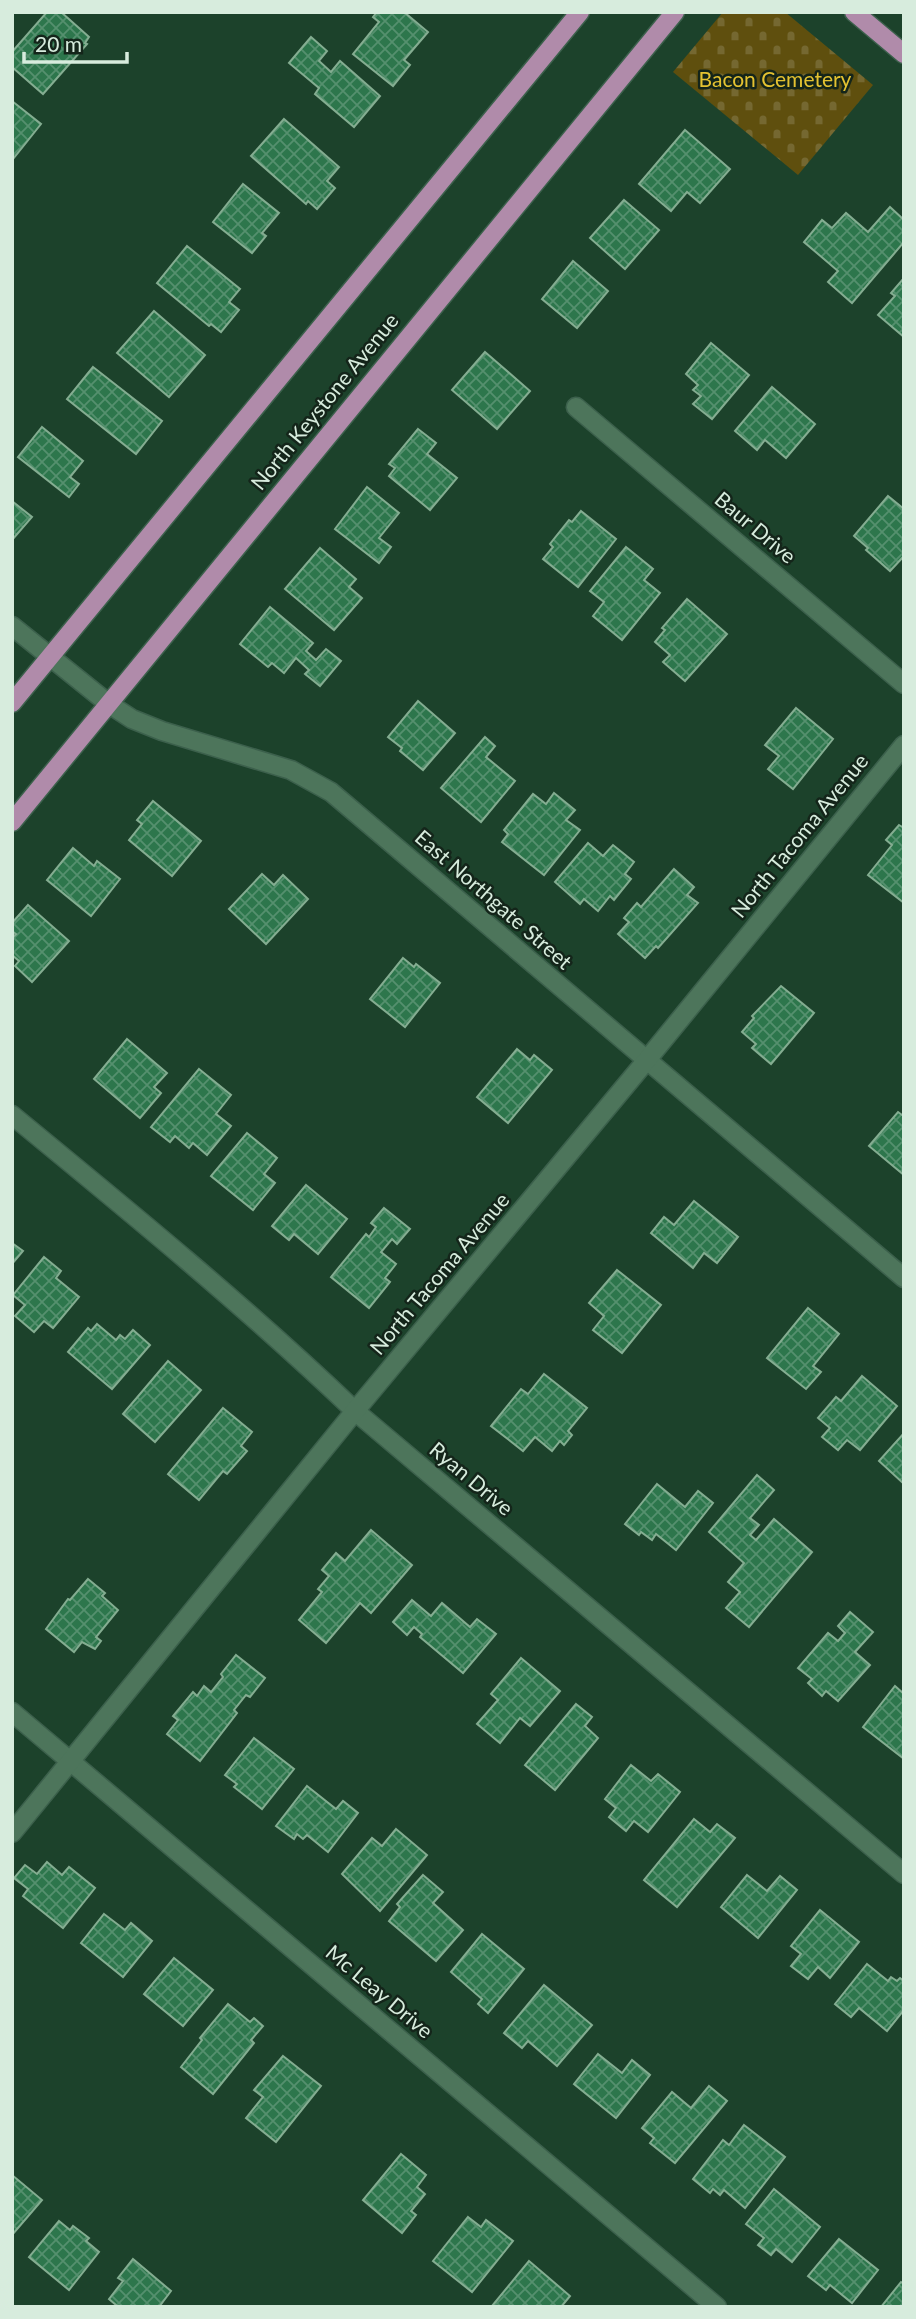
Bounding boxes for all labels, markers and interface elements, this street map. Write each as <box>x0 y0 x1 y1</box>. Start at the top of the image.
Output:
scale bar <box>24 21 128 65</box>
text: 20 m <box>35 31 82 56</box>
park label: Bacon Cemetery <box>699 66 852 91</box>
street label: North Keystone Avenue <box>245 308 403 494</box>
street label: Baur Drive <box>710 486 802 568</box>
street label: North Tacoma Avenue <box>725 748 873 922</box>
street label: East Northgate Street <box>411 824 578 974</box>
street label: North Tacoma Avenue <box>364 1187 514 1359</box>
street label: Ryan Drive <box>425 1436 519 1520</box>
street label: Mc Leay Drive <box>322 1939 438 2043</box>

